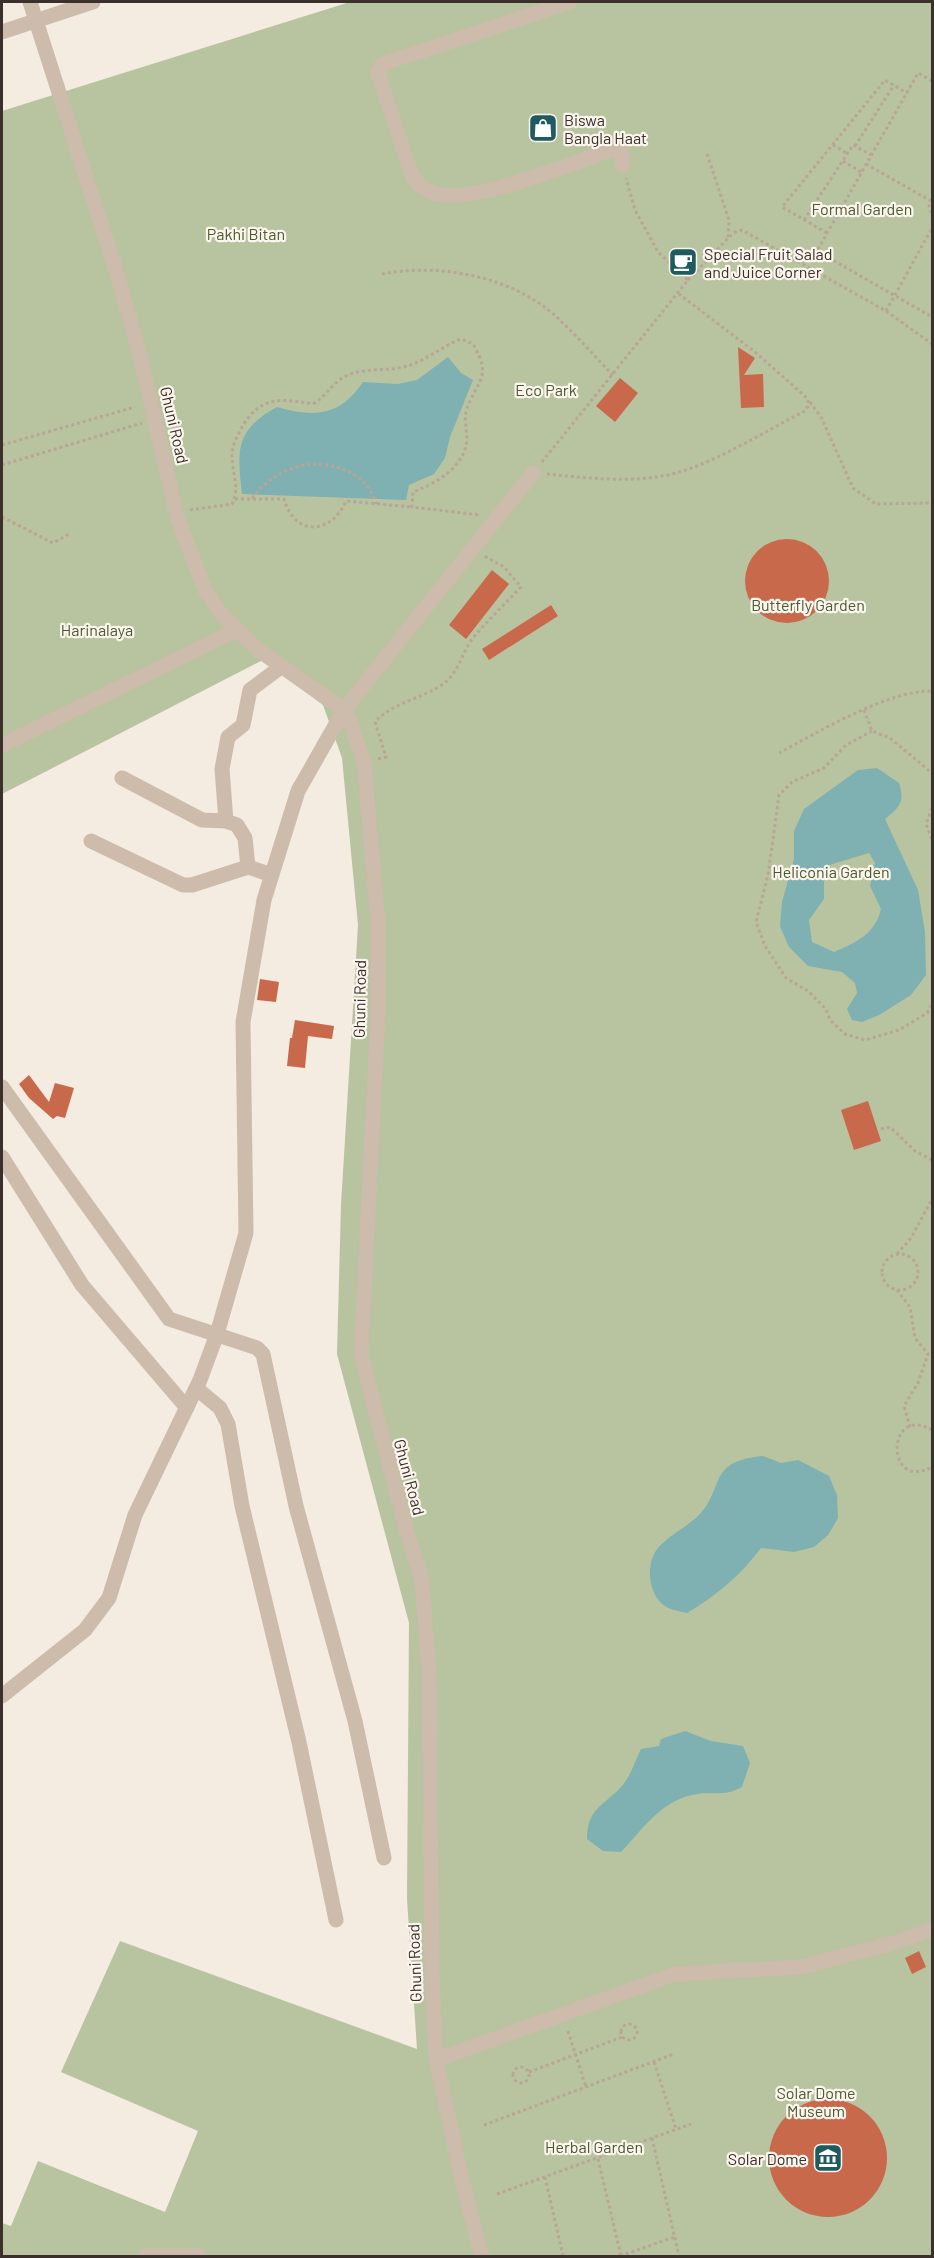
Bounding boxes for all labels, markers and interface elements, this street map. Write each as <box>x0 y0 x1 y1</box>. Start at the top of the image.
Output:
place label: Biswa Bangla Haat <box>564 110 647 147</box>
shop icon: Biswa Bangla Haat <box>527 112 559 144</box>
park label: Formal Garden <box>812 199 912 218</box>
park label: Pakhi Bitan <box>207 224 285 243</box>
place label: Special Fruit Salad and Juice Corner <box>704 244 833 281</box>
cafe icon: Special Fruit Salad and Juice Corner <box>667 246 699 278</box>
park label: Eco Park <box>515 380 577 399</box>
street label: Ghuni Road <box>157 385 193 465</box>
park label: Butterfly Garden <box>751 595 865 614</box>
park label: Harinalaya <box>61 620 133 639</box>
park label: Heliconia Garden <box>772 862 890 881</box>
street label: Ghuni Road <box>349 960 369 1038</box>
street label: Ghuni Road <box>391 1437 429 1517</box>
street label: Ghuni Road <box>403 1924 425 2002</box>
park label: Solar Dome Museum <box>776 2083 856 2120</box>
park label: Herbal Garden <box>545 2137 643 2156</box>
museum icon: Solar Dome <box>812 2142 844 2174</box>
place label: Solar Dome <box>728 2149 807 2168</box>

